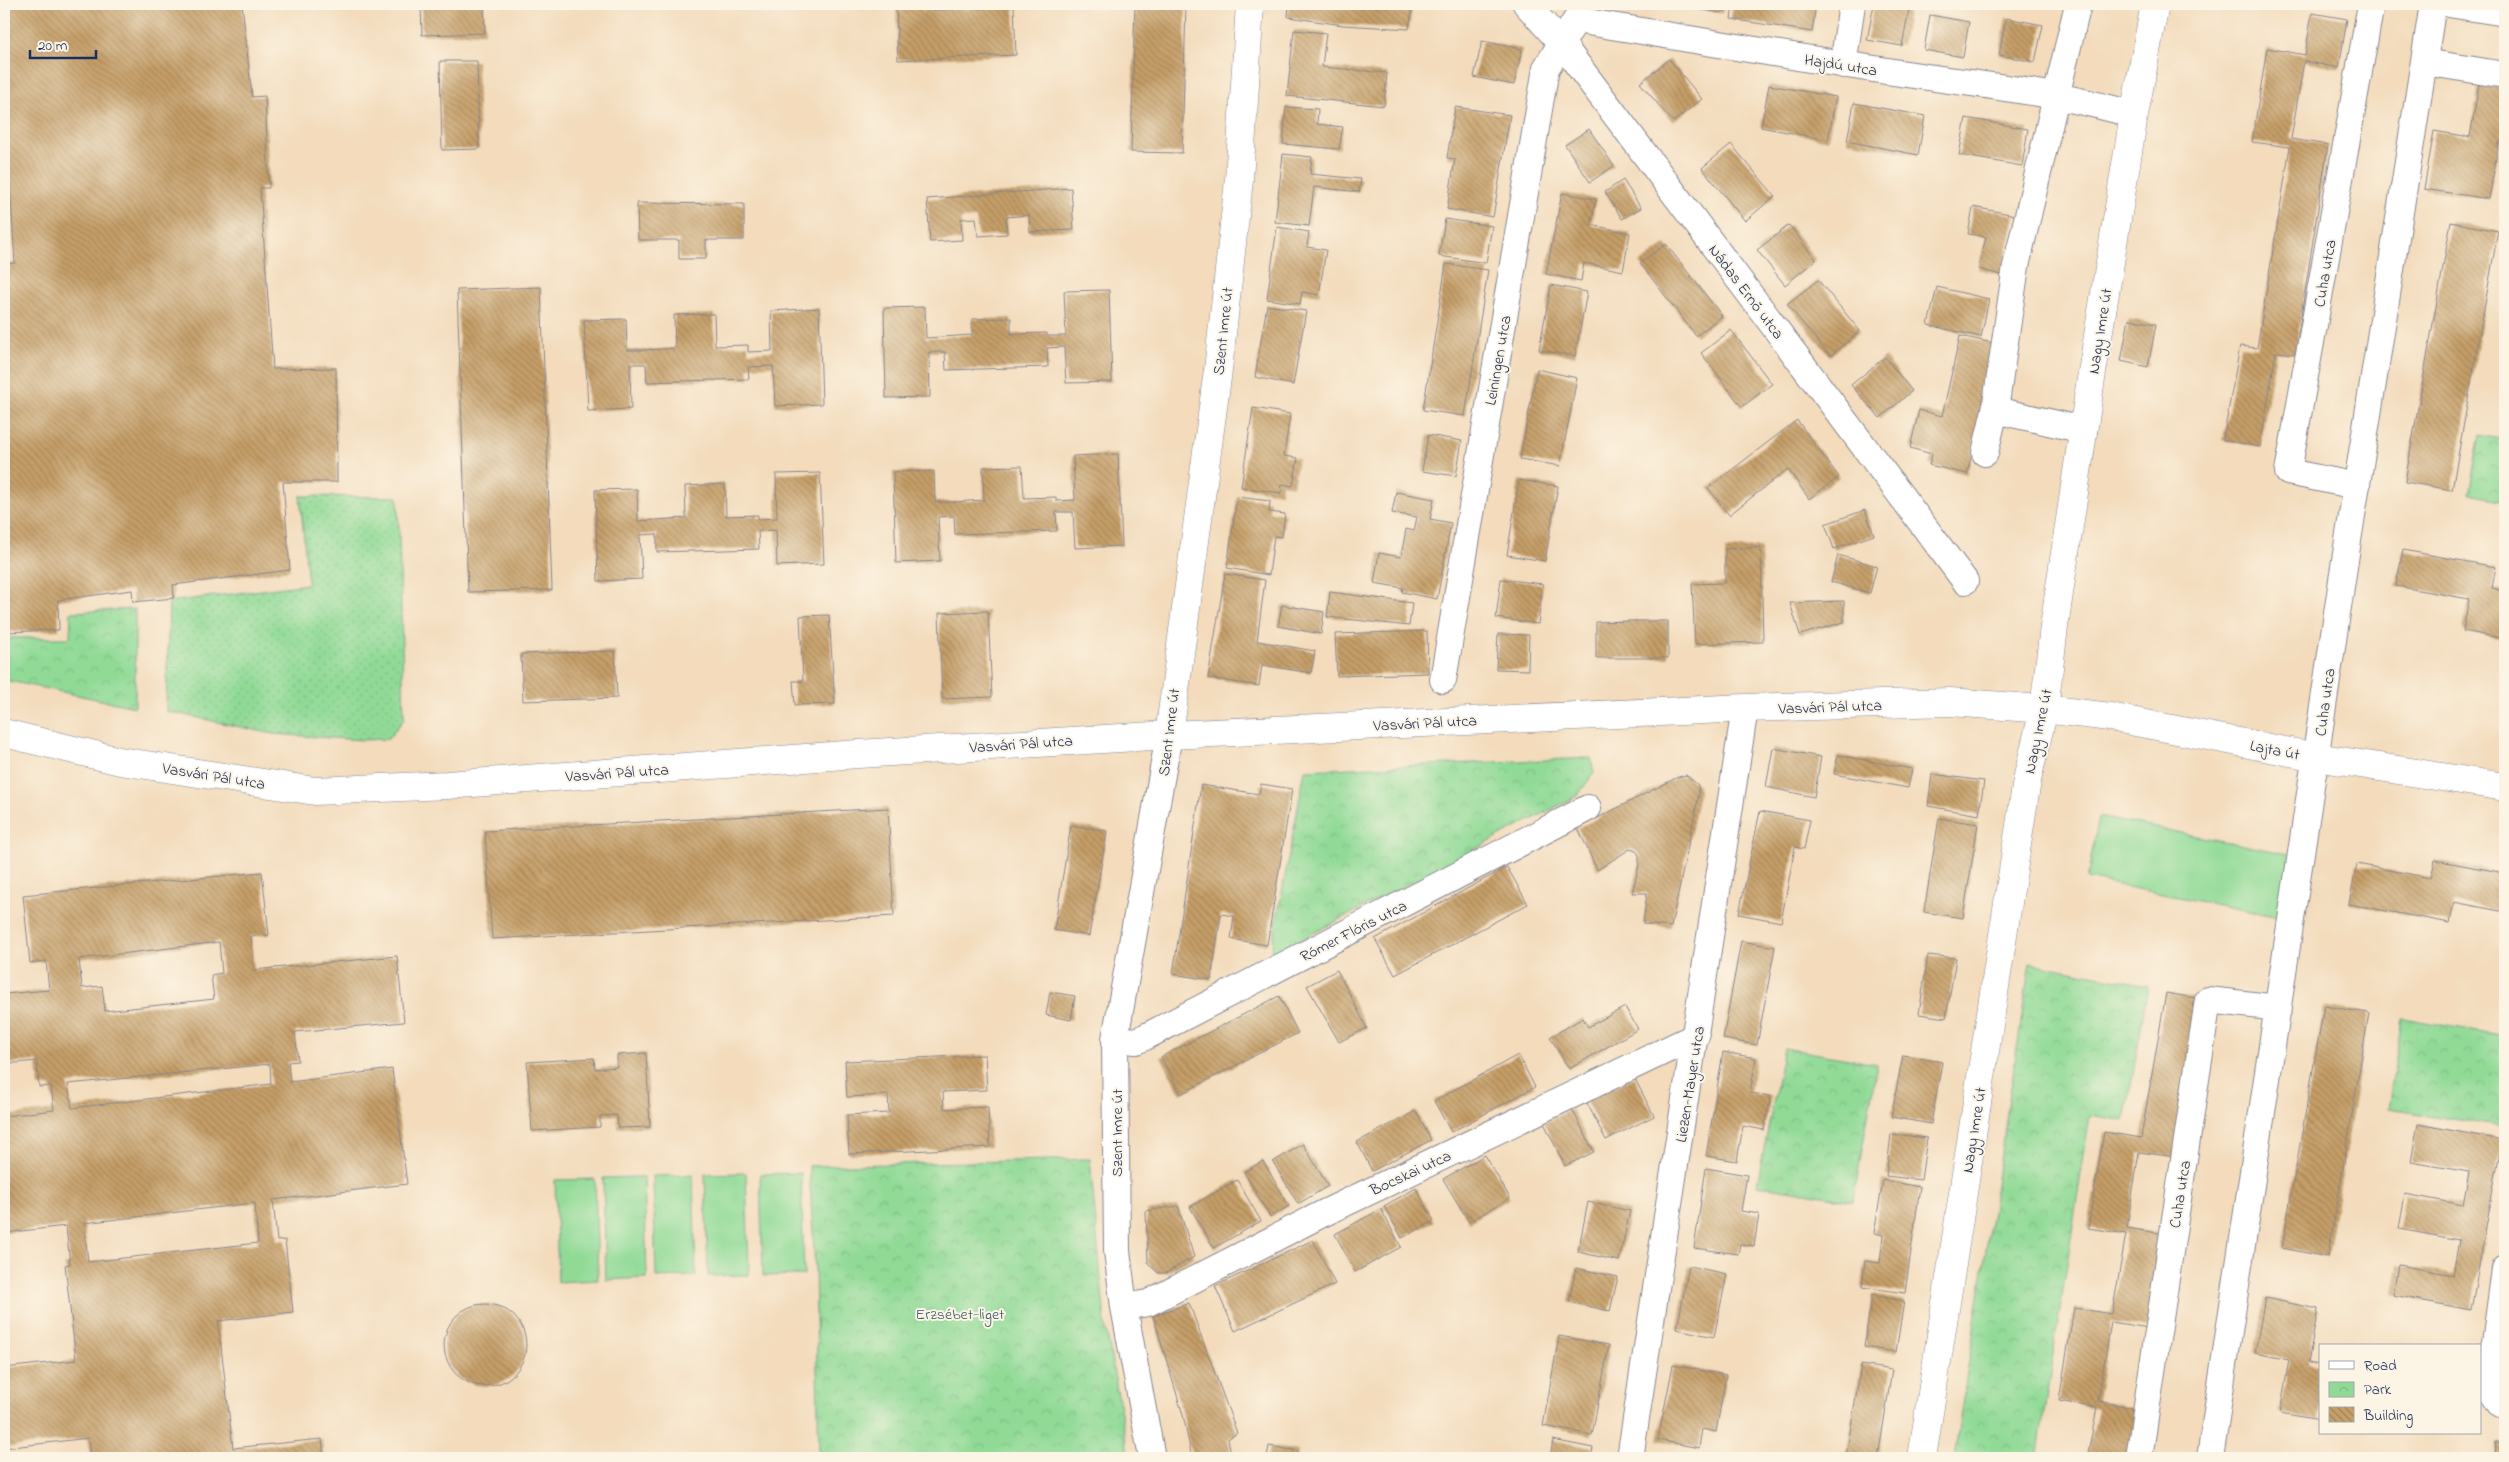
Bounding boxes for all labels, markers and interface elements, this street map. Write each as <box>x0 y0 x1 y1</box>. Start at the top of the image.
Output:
scale bar <box>30 28 96 60</box>
text: 20 m <box>38 35 68 57</box>
street label: Hajdú utca <box>1803 48 1879 84</box>
street label: Cuha utca <box>2308 238 2344 309</box>
street label: Nádas Ernő utca <box>1702 240 1789 345</box>
street label: Szent Imre út <box>1207 285 1241 376</box>
street label: Nagy Imre út <box>2082 286 2120 376</box>
street label: Leiningen utca <box>1479 313 1519 407</box>
street label: Cuha utca <box>2309 667 2343 738</box>
street label: Szent Imre út <box>1153 686 1187 777</box>
street label: Nagy Imre út <box>2018 686 2060 776</box>
street label: Vasvári Pál utca <box>1777 694 1882 722</box>
street label: Vasvári Pál utca <box>1372 709 1478 739</box>
street label: Vasvári Pál utca <box>968 729 1074 761</box>
street label: Lajta út <box>2248 734 2302 768</box>
street label: Vasvári Pál utca <box>160 757 267 797</box>
street label: Vasvári Pál utca <box>564 758 670 790</box>
street label: Rómer Flóris utca <box>1296 894 1412 969</box>
street label: Liezen-Mayer utca <box>1670 1024 1712 1144</box>
street label: Nagy Imre út <box>1956 1085 1994 1175</box>
street label: Szent Imre út <box>1106 1088 1130 1177</box>
street label: Bocskai utca <box>1365 1145 1455 1204</box>
street label: Cuha utca <box>2164 1159 2198 1230</box>
park label: Erzsébet-liget <box>916 1303 1005 1327</box>
legend <box>2319 1344 2482 1434</box>
text: Road <box>2364 1355 2397 1377</box>
text: Park <box>2364 1379 2392 1401</box>
text: Building <box>2363 1405 2413 1428</box>

